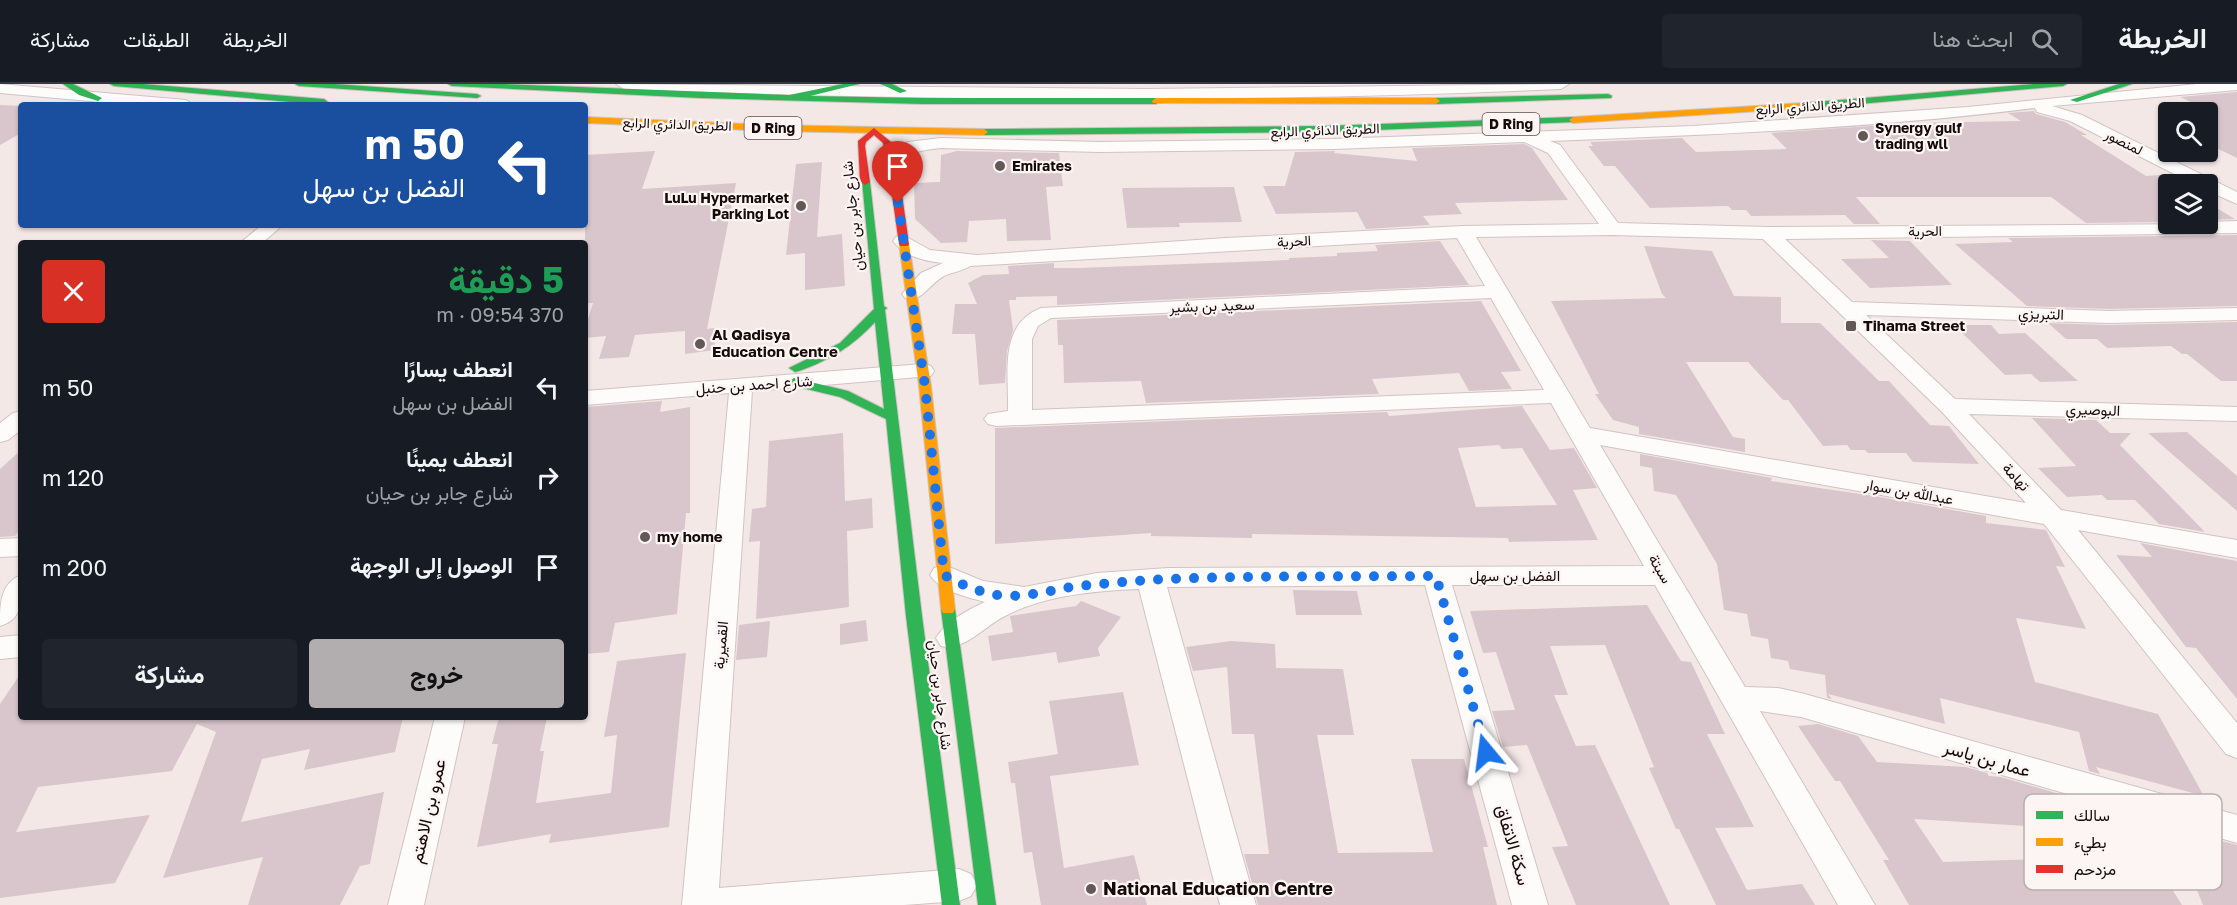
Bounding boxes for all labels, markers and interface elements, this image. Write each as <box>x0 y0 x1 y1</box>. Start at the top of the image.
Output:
search box <box>1662 14 2082 68</box>
text: الخريطة <box>2118 21 2207 54</box>
text: ابحث هنا <box>1932 25 2013 52</box>
icon: search <box>2028 25 2061 58</box>
text: مشاركة <box>30 26 90 52</box>
text: الطبقات <box>123 26 190 52</box>
text: الخريطة <box>223 26 288 52</box>
street label: الطريق الدائري الرابع <box>1755 93 1865 122</box>
map controls <box>2158 102 2218 234</box>
button: search <box>2158 102 2218 162</box>
street label: الطريق الدائري الرابع <box>622 113 732 138</box>
road number: D Ring <box>1482 113 1540 135</box>
road number: D Ring <box>744 117 802 139</box>
text: 50 m <box>365 118 465 168</box>
street label: الطريق الدائري الرابع <box>1270 119 1380 144</box>
place label: Synergy gulf trading wll <box>1875 119 1963 152</box>
street label: لمنصور <box>2101 124 2146 159</box>
icon: left <box>486 126 564 204</box>
marker: Synergy gulf trading wll <box>1856 129 1870 143</box>
pin <box>872 141 923 203</box>
icon: arrive <box>881 150 914 183</box>
place label: Emirates <box>1012 157 1072 174</box>
marker: Emirates <box>993 159 1007 173</box>
street label: شارع جابر بن حيان <box>837 160 870 272</box>
text: الفضل بن سهل <box>302 171 465 203</box>
button: layers <box>2158 174 2218 234</box>
place label: LuLu Hypermarket Parking Lot <box>664 189 789 222</box>
marker: LuLu Hypermarket Parking Lot <box>794 199 808 213</box>
street label: الحرية <box>1908 222 1942 240</box>
street label: الحرية <box>1277 231 1311 251</box>
text: 5 دقيقة <box>448 258 564 301</box>
button: close <box>42 260 105 323</box>
street label: سعيد بن بشير <box>1168 295 1255 318</box>
text: 370 m · 09:54 <box>436 302 564 326</box>
street label: التبريزي <box>2018 303 2064 328</box>
place label: Tihama Street <box>1863 316 1965 334</box>
marker: Tihama Street <box>1844 319 1858 333</box>
place label: Al Qadisya Education Centre <box>712 325 838 360</box>
marker: Al Qadisya Education Centre <box>693 337 707 351</box>
text: انعطف يسارًا <box>403 355 513 382</box>
icon: left <box>531 371 564 404</box>
street label: شارع احمد بن حنبل <box>695 371 813 400</box>
text: 50 m <box>42 374 93 401</box>
text: الفضل بن سهل <box>393 390 513 414</box>
street label: البوصيري <box>2065 399 2121 424</box>
text: انعطف يمينًا <box>406 445 513 472</box>
street label: تهامة <box>1999 459 2034 495</box>
icon: right <box>531 461 564 494</box>
text: 120 m <box>42 464 104 491</box>
street label: عبدالله بن سوار <box>1862 474 1955 510</box>
text: شارع جابر بن حيان <box>366 480 513 504</box>
place label: my home <box>657 527 723 545</box>
marker: my home <box>638 530 652 544</box>
text: الوصول إلى الوجهة <box>350 551 513 578</box>
icon: arrive <box>531 551 564 584</box>
street label: سبتة <box>1645 551 1676 587</box>
text: 200 m <box>42 554 107 581</box>
street label: الفضل بن سهل <box>1470 566 1560 586</box>
street label: القميرية <box>709 620 732 670</box>
button: مشاركة <box>42 639 297 708</box>
button: خروج <box>309 639 564 708</box>
street label: شارع جابر بن حيان <box>922 639 957 751</box>
position arrow <box>1454 720 1518 784</box>
street label: عمار بن ياسر <box>1940 735 2033 782</box>
street label: عمرو بن الاهتم <box>404 756 452 866</box>
legend <box>2024 794 2222 890</box>
street label: سكة الاتفاق <box>1492 802 1536 888</box>
text: سالك <box>2074 805 2110 825</box>
text: بطيء <box>2074 832 2106 856</box>
text: مزدحم <box>2074 859 2116 880</box>
place label: National Education Centre <box>1103 877 1333 899</box>
marker: National Education Centre <box>1084 882 1098 896</box>

